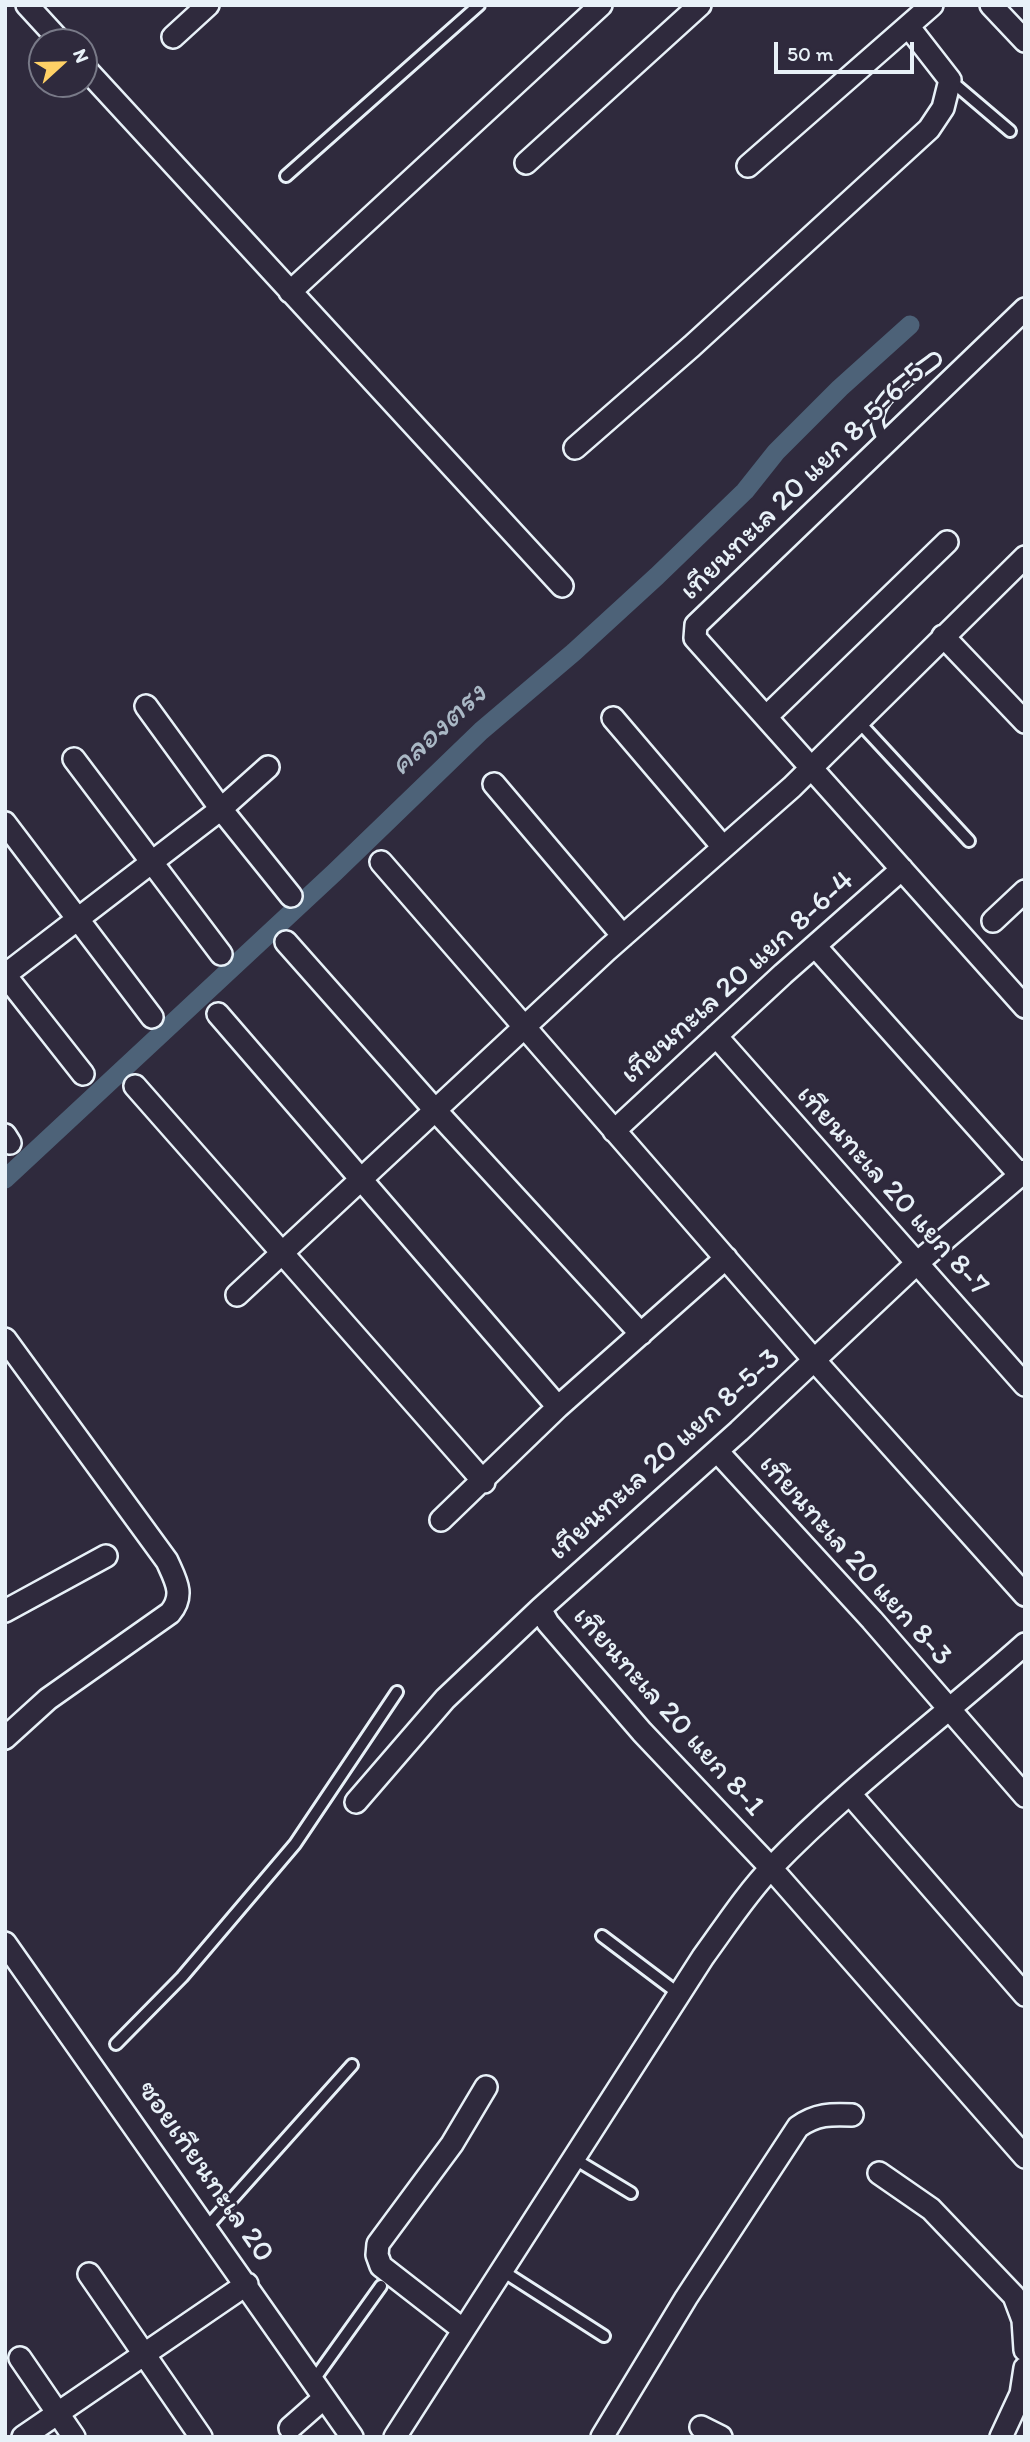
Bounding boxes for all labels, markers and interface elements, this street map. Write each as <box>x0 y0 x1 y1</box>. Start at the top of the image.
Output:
north arrow <box>28 28 98 98</box>
scale bar <box>778 28 918 72</box>
text: 50 m <box>787 41 833 66</box>
text: N <box>68 45 94 66</box>
street label: เทียนทะเล 20 แยก 8-5-6-5 <box>673 355 933 609</box>
water label: คลองตรง <box>382 675 496 785</box>
street label: เทียนทะเล 20 แยก 8-6-4 <box>614 864 862 1092</box>
street label: เทียนทะเล 20 แยก 8-7 <box>788 1078 996 1304</box>
street label: เทียนทะเล 20 แยก 8-5-3 <box>541 1341 789 1569</box>
street label: เทียนทะเล 20 แยก 8-3 <box>750 1448 960 1674</box>
street label: เทียนทะเล 20 แยก 8-1 <box>564 1600 772 1824</box>
street label: ซอยเทียนทะเล 20 <box>129 2074 281 2270</box>

